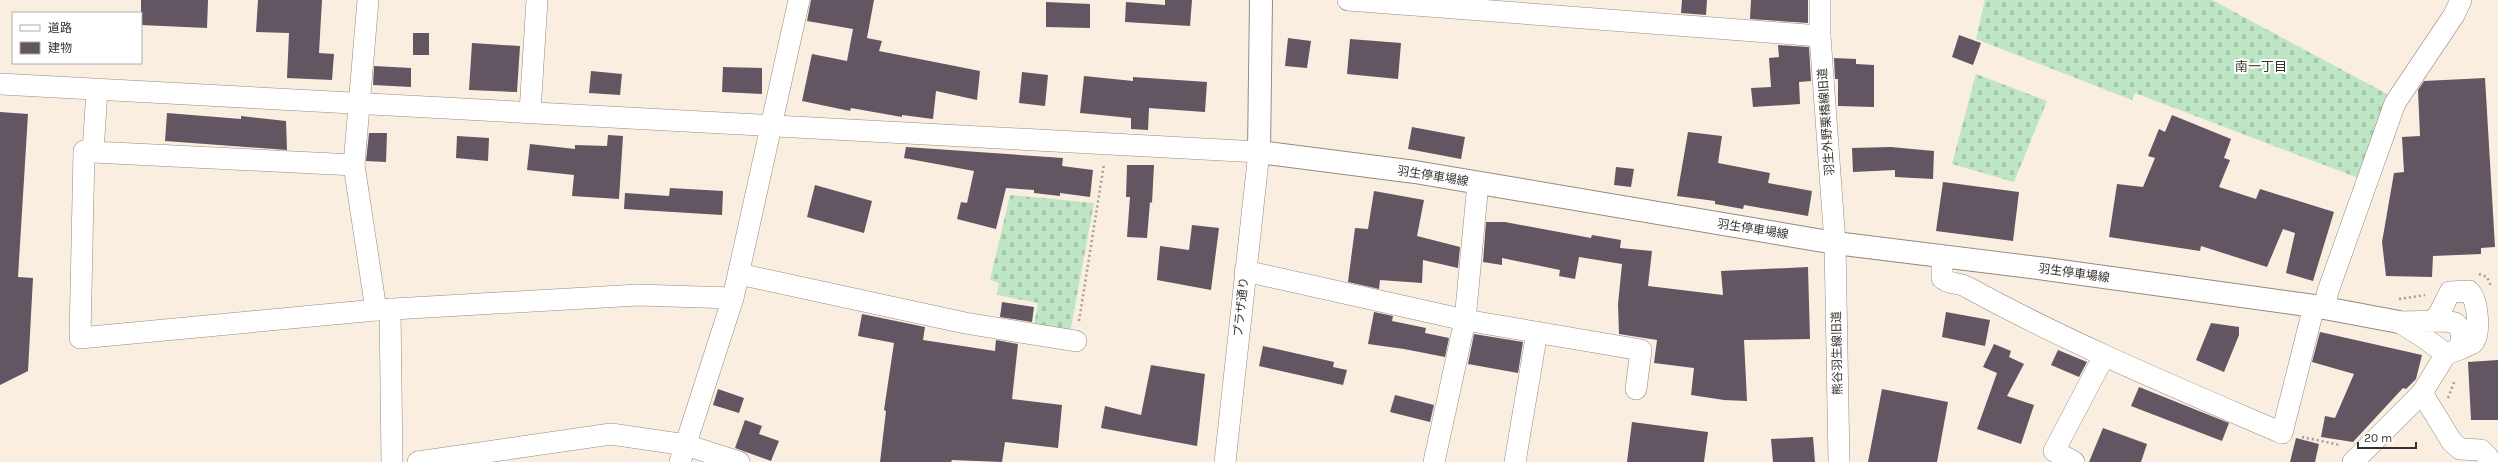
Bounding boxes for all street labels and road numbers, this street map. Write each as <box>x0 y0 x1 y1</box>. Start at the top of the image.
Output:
street label: 羽生外野栗橋線旧道 <box>1815 68 1837 176</box>
street label: 羽生停車場線 <box>1396 163 1470 189</box>
street label: 羽生停車場線 <box>1716 216 1790 242</box>
street label: 羽生停車場線 <box>2037 261 2111 285</box>
street label: プラザ通り <box>1231 276 1251 338</box>
street label: 熊谷羽生線旧道 <box>1829 311 1845 395</box>

